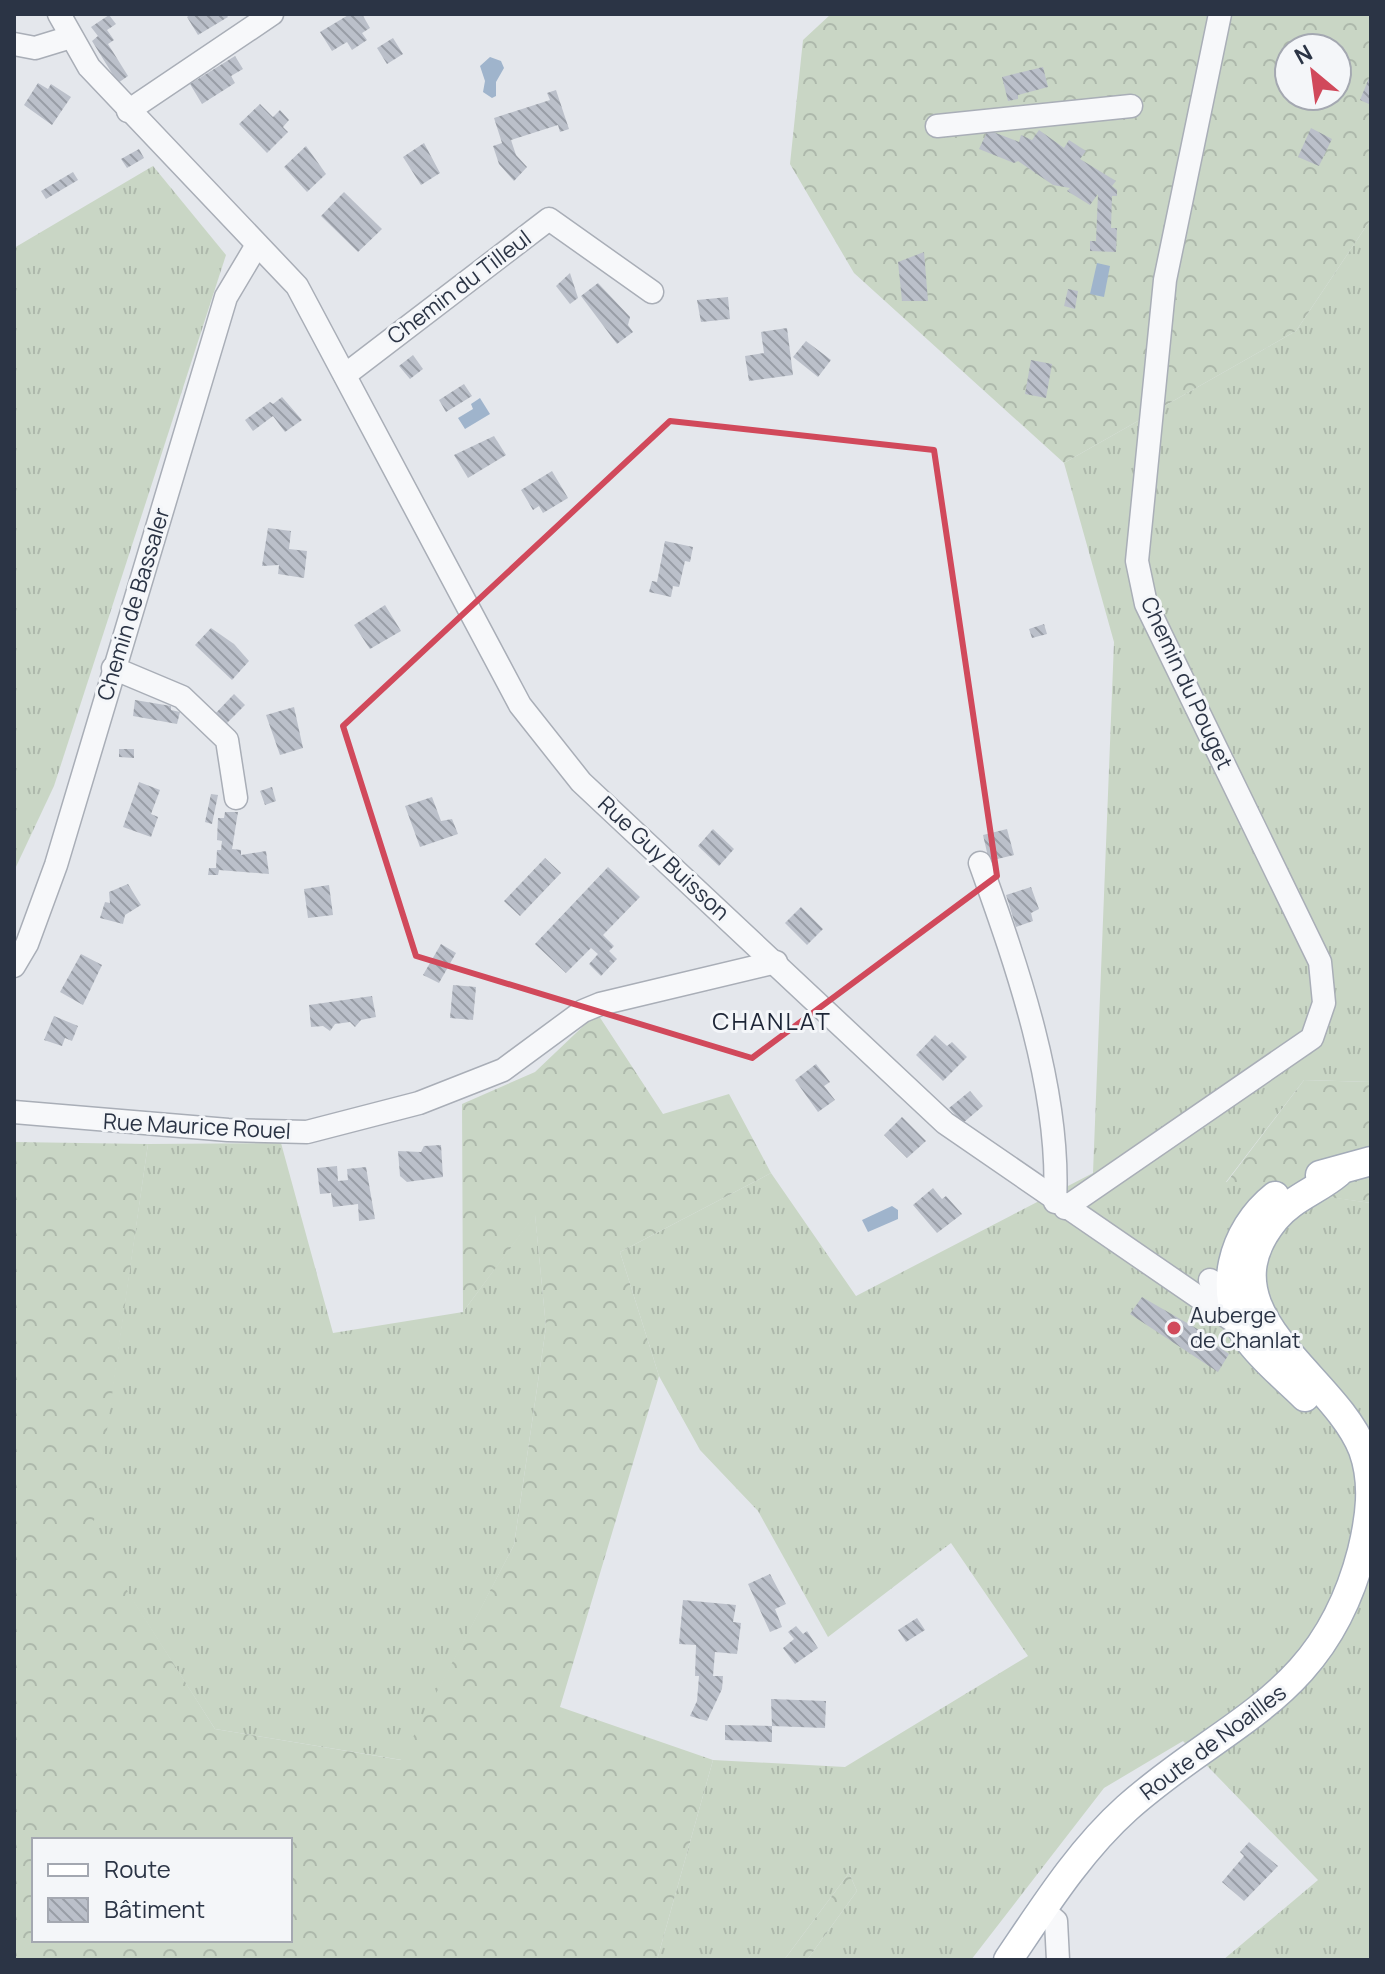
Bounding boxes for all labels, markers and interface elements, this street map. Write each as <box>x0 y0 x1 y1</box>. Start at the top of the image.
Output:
north arrow <box>1273 32 1353 112</box>
text: N <box>1289 38 1317 71</box>
street label: Chemin du Tilleul <box>381 223 537 351</box>
street label: Chemin de Bassaler <box>89 504 177 704</box>
street label: Chemin du Pouget <box>1134 592 1240 774</box>
street label: Rue Guy Buisson <box>592 789 736 927</box>
district label: CHANLAT <box>712 1004 832 1037</box>
street label: Rue Maurice Rouel <box>102 1106 292 1146</box>
place label: Auberge de Chanlat <box>1190 1300 1301 1355</box>
marker: Auberge de Chanlat <box>1165 1319 1183 1337</box>
street label: Route de Noailles <box>1134 1677 1292 1807</box>
legend <box>32 1838 292 1942</box>
text: Route <box>104 1852 171 1885</box>
text: Bâtiment <box>104 1892 205 1925</box>

